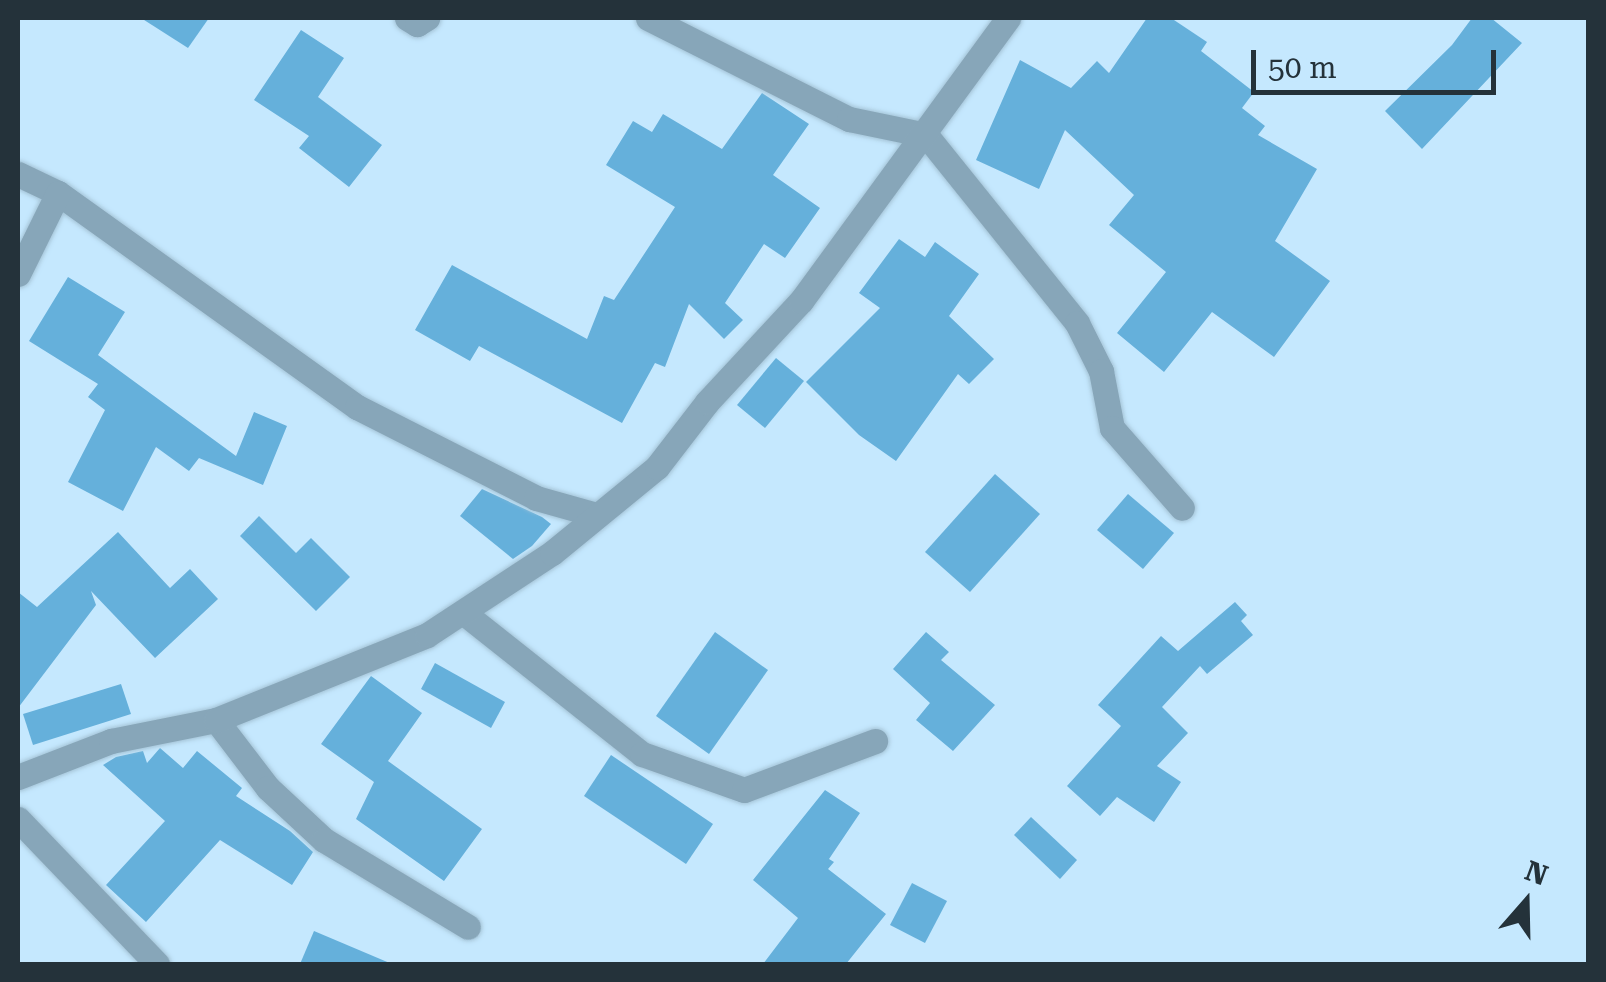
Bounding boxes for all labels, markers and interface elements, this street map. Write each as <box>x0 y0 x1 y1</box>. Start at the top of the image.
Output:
scale bar <box>1256 30 1501 92</box>
text: 50 m <box>1268 50 1337 85</box>
north arrow <box>1476 852 1576 952</box>
text: N <box>1521 854 1552 893</box>

